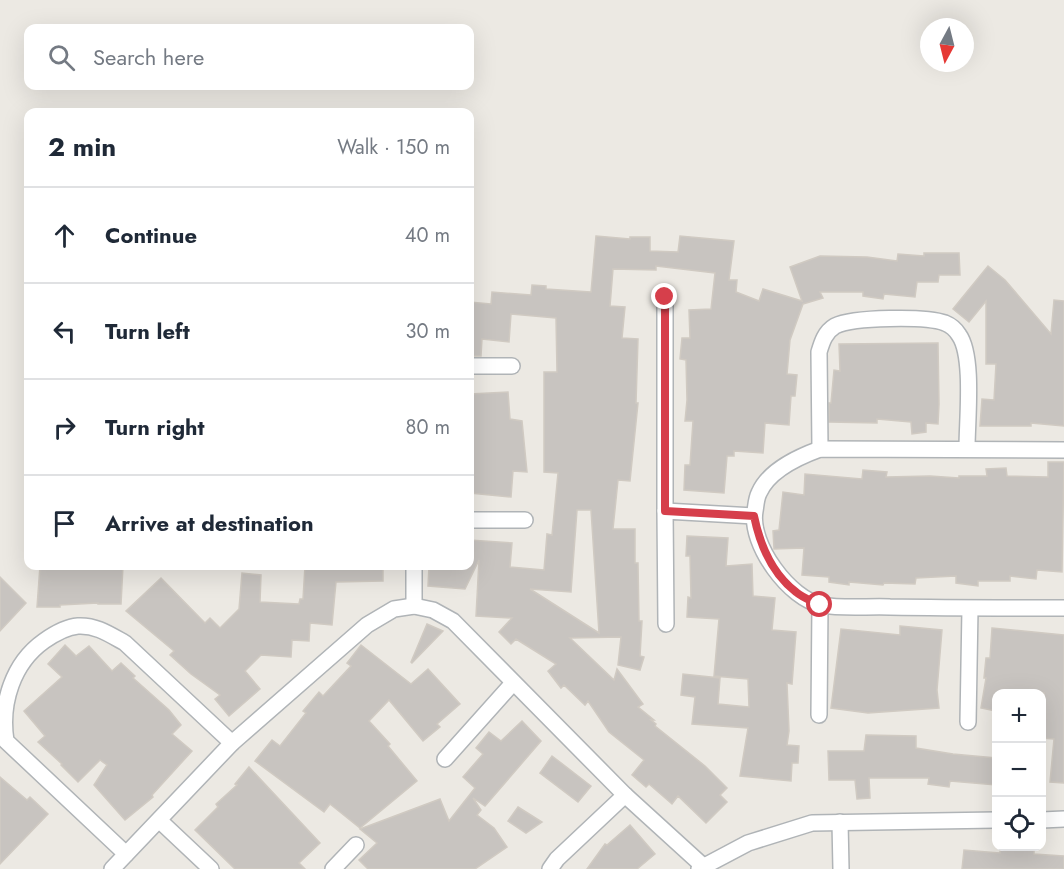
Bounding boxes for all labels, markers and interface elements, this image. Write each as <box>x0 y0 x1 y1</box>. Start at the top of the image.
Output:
north arrow <box>920 18 974 72</box>
search box <box>24 24 474 90</box>
icon: search <box>45 41 78 74</box>
text: Search here <box>93 41 204 73</box>
text: 2 min <box>48 128 116 166</box>
text: Walk · 150 m <box>337 133 450 162</box>
icon: ahead <box>48 219 81 252</box>
text: Continue <box>105 219 197 251</box>
text: 40 m <box>405 221 450 250</box>
route end <box>651 283 677 309</box>
icon: left <box>48 315 81 348</box>
text: Turn left <box>105 315 190 347</box>
text: 30 m <box>405 317 450 346</box>
icon: right <box>48 411 81 444</box>
text: Turn right <box>105 411 205 443</box>
text: 80 m <box>405 413 450 442</box>
icon: arrive <box>48 507 81 540</box>
text: Arrive at destination <box>105 507 314 539</box>
route start <box>806 591 832 617</box>
map controls <box>992 689 1046 851</box>
button: + <box>992 689 1046 743</box>
button: − <box>992 743 1046 797</box>
button: locate <box>992 797 1046 851</box>

